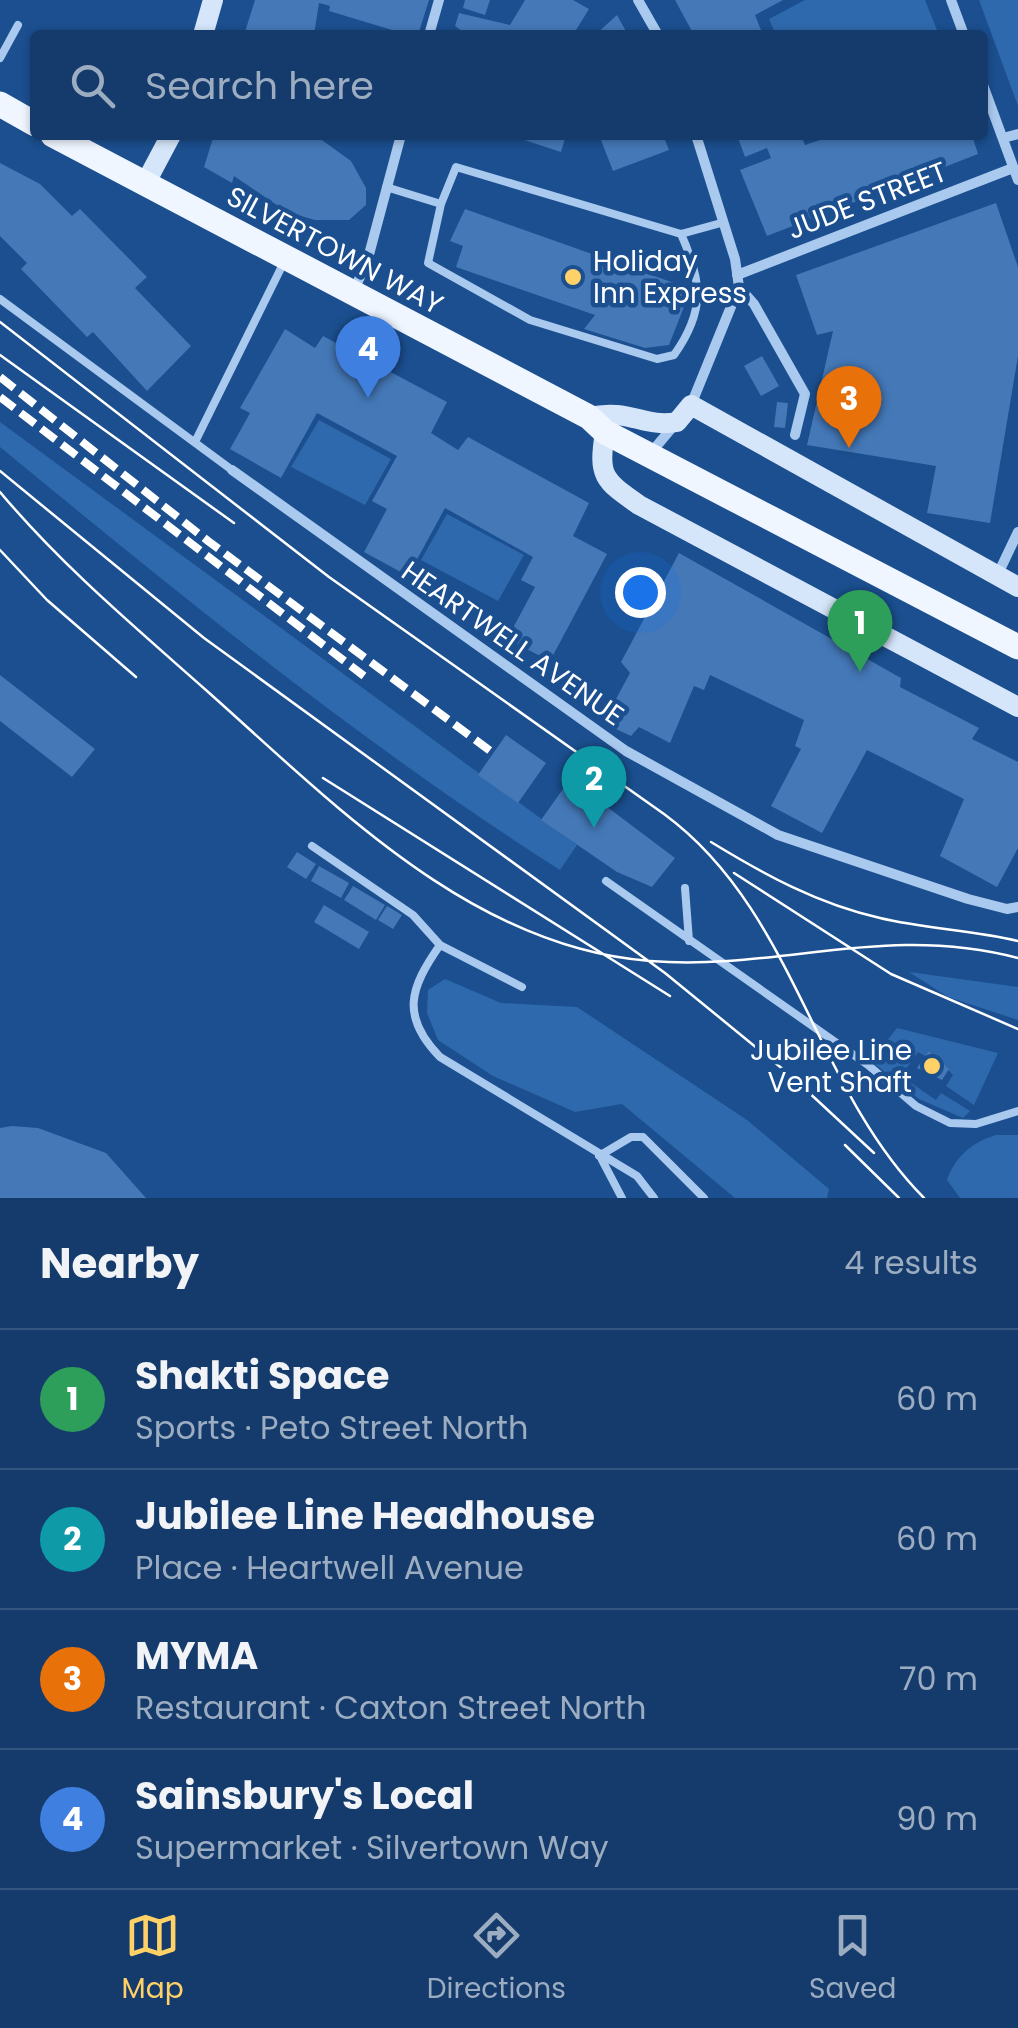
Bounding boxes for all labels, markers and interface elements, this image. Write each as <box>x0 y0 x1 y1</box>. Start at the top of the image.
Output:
search box <box>30 30 988 140</box>
icon: search <box>65 58 120 113</box>
text: Search here <box>145 59 374 112</box>
street label: JUDE STREET <box>782 152 953 249</box>
street label: SILVERTOWN WAY <box>220 177 450 324</box>
place label: Holiday Inn Express <box>593 242 747 313</box>
marker: Holiday Inn Express <box>562 266 584 288</box>
pin: 4 <box>336 316 400 398</box>
pin: 3 <box>816 366 882 448</box>
street label: HEARTWELL AVENUE <box>394 552 632 735</box>
your location <box>615 567 666 618</box>
pin: 1 <box>828 590 892 672</box>
pin: 2 <box>562 746 626 828</box>
place label: Jubilee Line Vent Shaft <box>750 1031 912 1102</box>
marker: Jubilee Line Vent Shaft <box>921 1055 943 1077</box>
text: Nearby <box>40 1234 199 1293</box>
text: 4 results <box>844 1240 978 1285</box>
text: Shakti Space <box>135 1349 389 1402</box>
text: 1 <box>66 1376 79 1421</box>
text: 60 m <box>896 1376 978 1421</box>
text: Sports · Peto Street North <box>135 1405 528 1450</box>
text: Jubilee Line Headhouse <box>135 1489 595 1542</box>
text: 2 <box>63 1516 82 1561</box>
text: 60 m <box>896 1516 978 1561</box>
text: Place · Heartwell Avenue <box>135 1545 524 1590</box>
text: MYMA <box>135 1629 258 1682</box>
text: 3 <box>63 1656 82 1701</box>
text: 70 m <box>899 1656 978 1701</box>
text: Restaurant · Caxton Street North <box>135 1685 646 1730</box>
text: Sainsbury's Local <box>135 1769 474 1822</box>
text: 4 <box>62 1796 83 1841</box>
text: 90 m <box>896 1796 978 1841</box>
text: Supermarket · Silvertown Way <box>135 1825 609 1870</box>
tab: Map <box>122 1908 184 2010</box>
tab: Directions <box>427 1908 566 2010</box>
tab: Saved <box>809 1908 896 2010</box>

